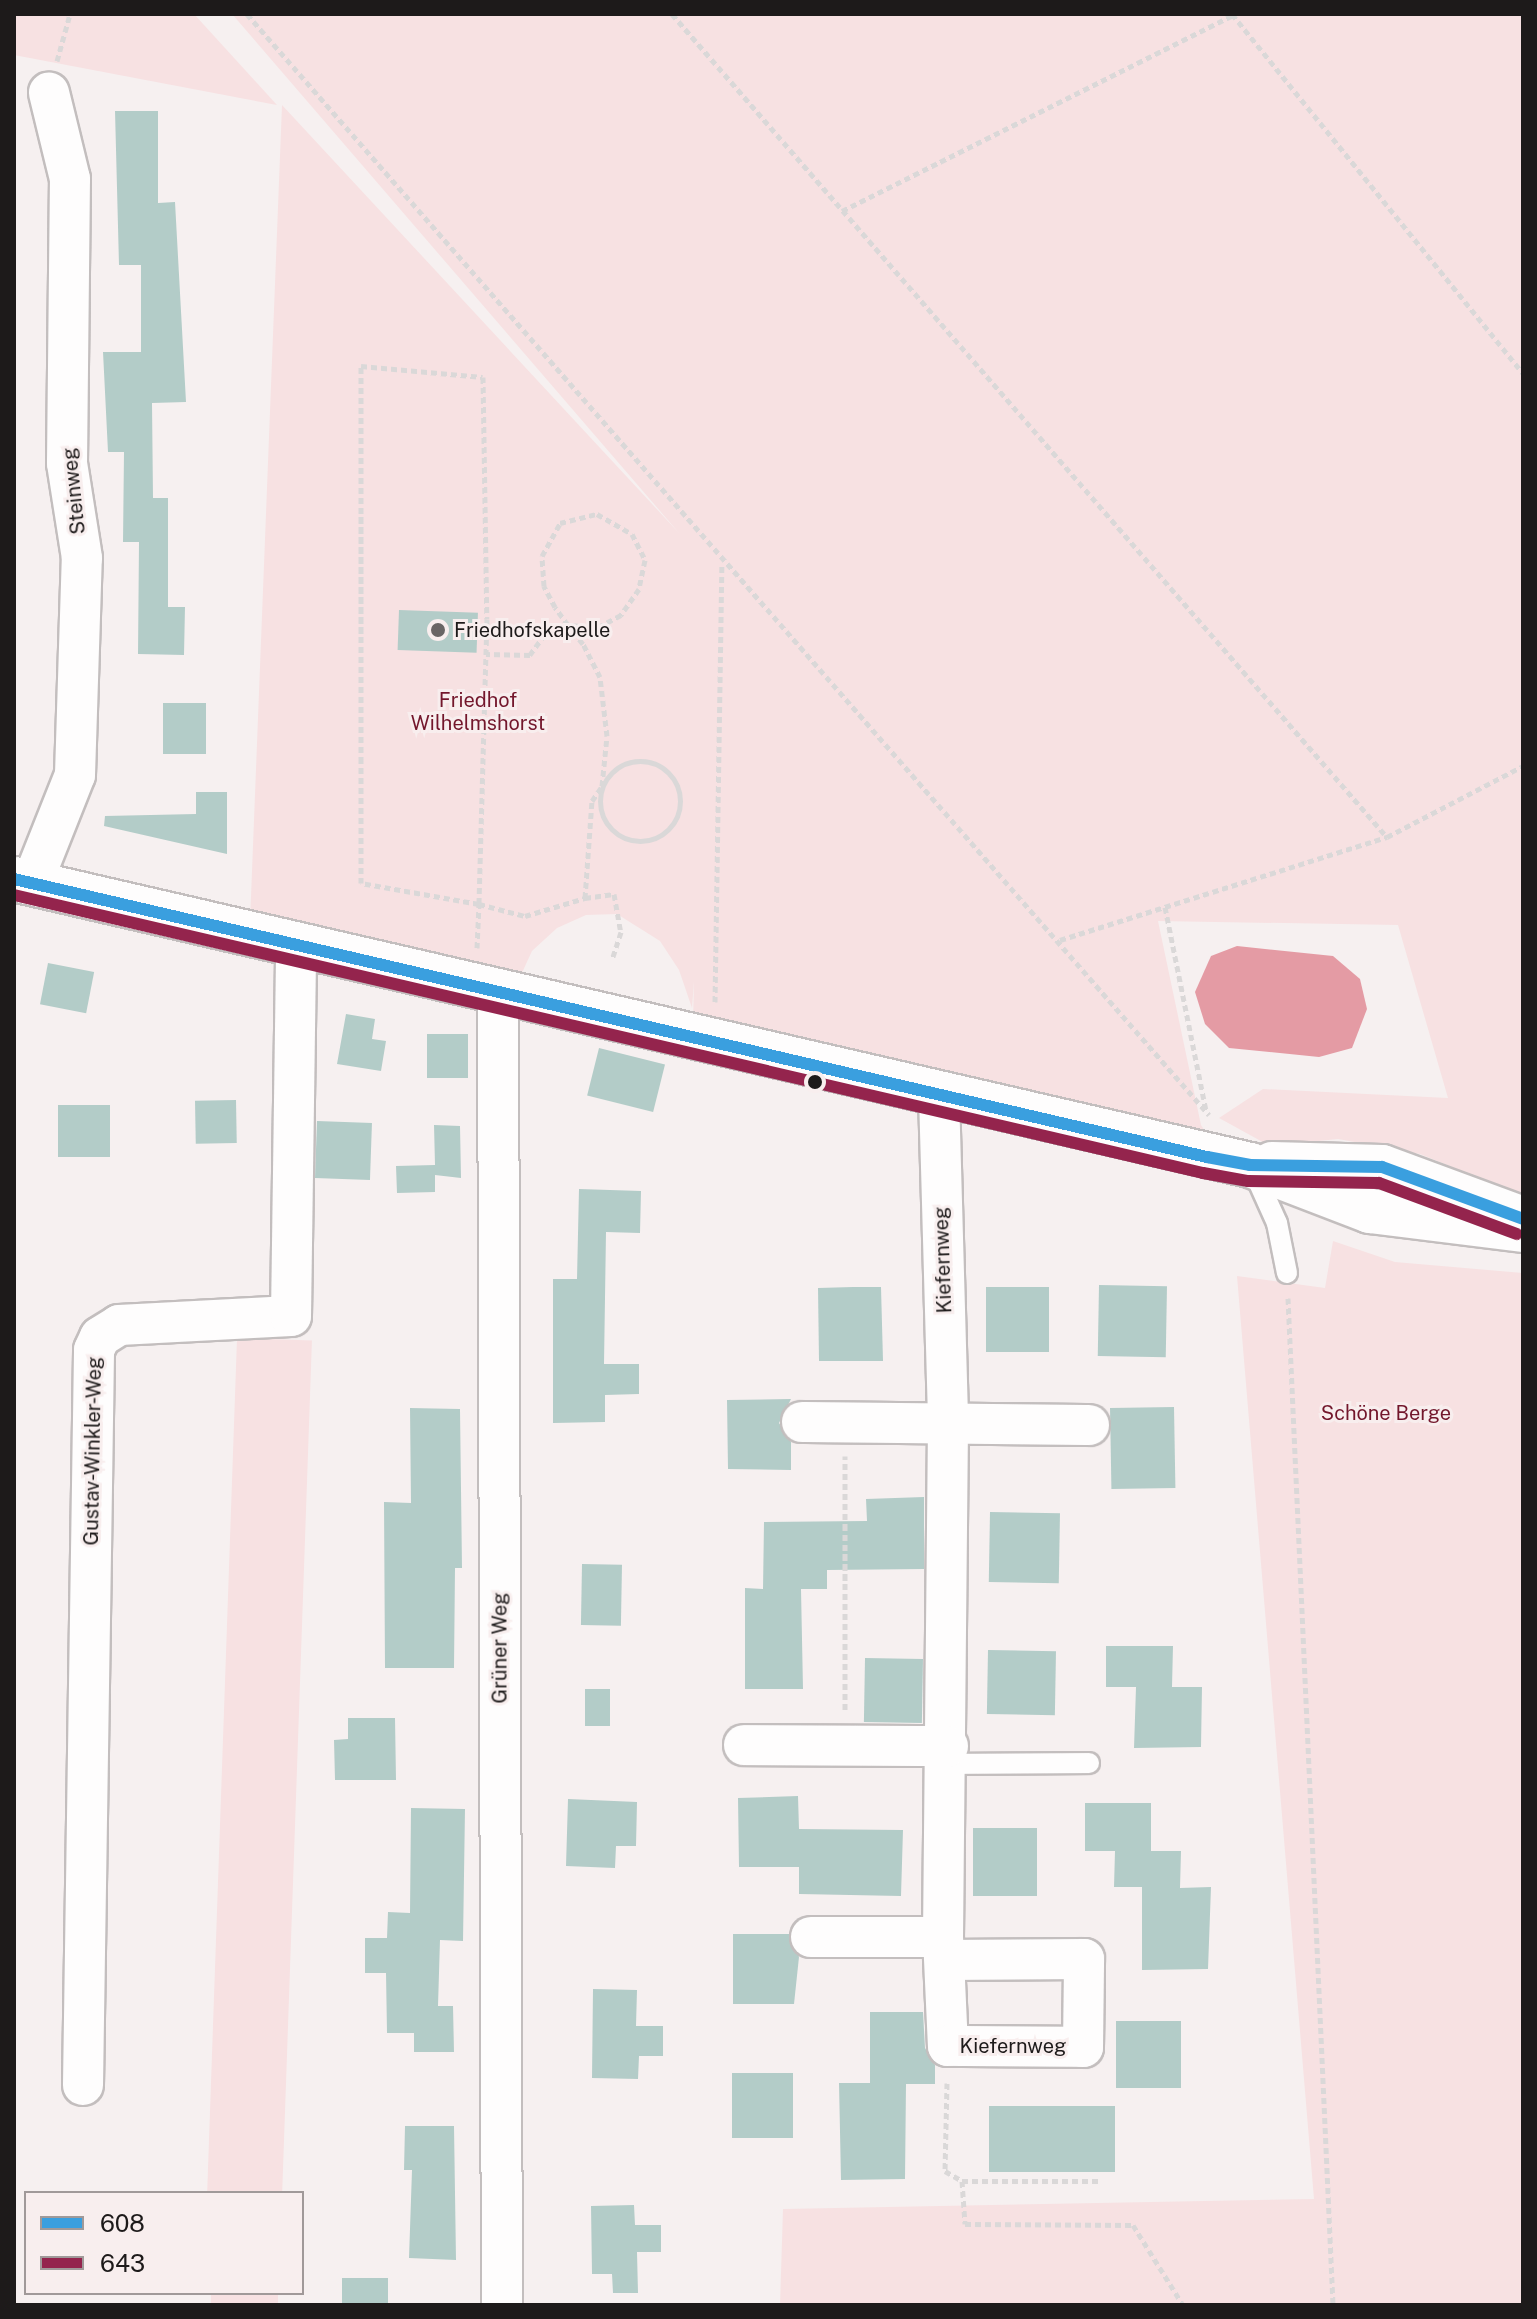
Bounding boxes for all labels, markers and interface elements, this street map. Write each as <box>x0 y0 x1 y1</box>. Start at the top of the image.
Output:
street label: Steinweg <box>58 446 90 536</box>
place label: Friedhofskapelle <box>454 618 610 642</box>
marker: Friedhofskapelle <box>429 621 447 639</box>
park label: Friedhof Wilhelmshorst <box>411 689 545 736</box>
unlabelled marker <box>807 1074 823 1090</box>
street label: Kiefernweg <box>929 1206 957 1314</box>
street label: Gustav-Winkler-Weg <box>79 1356 107 1546</box>
park label: Schöne Berge <box>1321 1401 1451 1425</box>
street label: Grüner Weg <box>488 1592 512 1704</box>
street label: Kiefernweg <box>960 2034 1066 2058</box>
legend <box>24 2191 304 2295</box>
text: 608 <box>100 2209 145 2237</box>
text: 643 <box>100 2249 145 2277</box>

